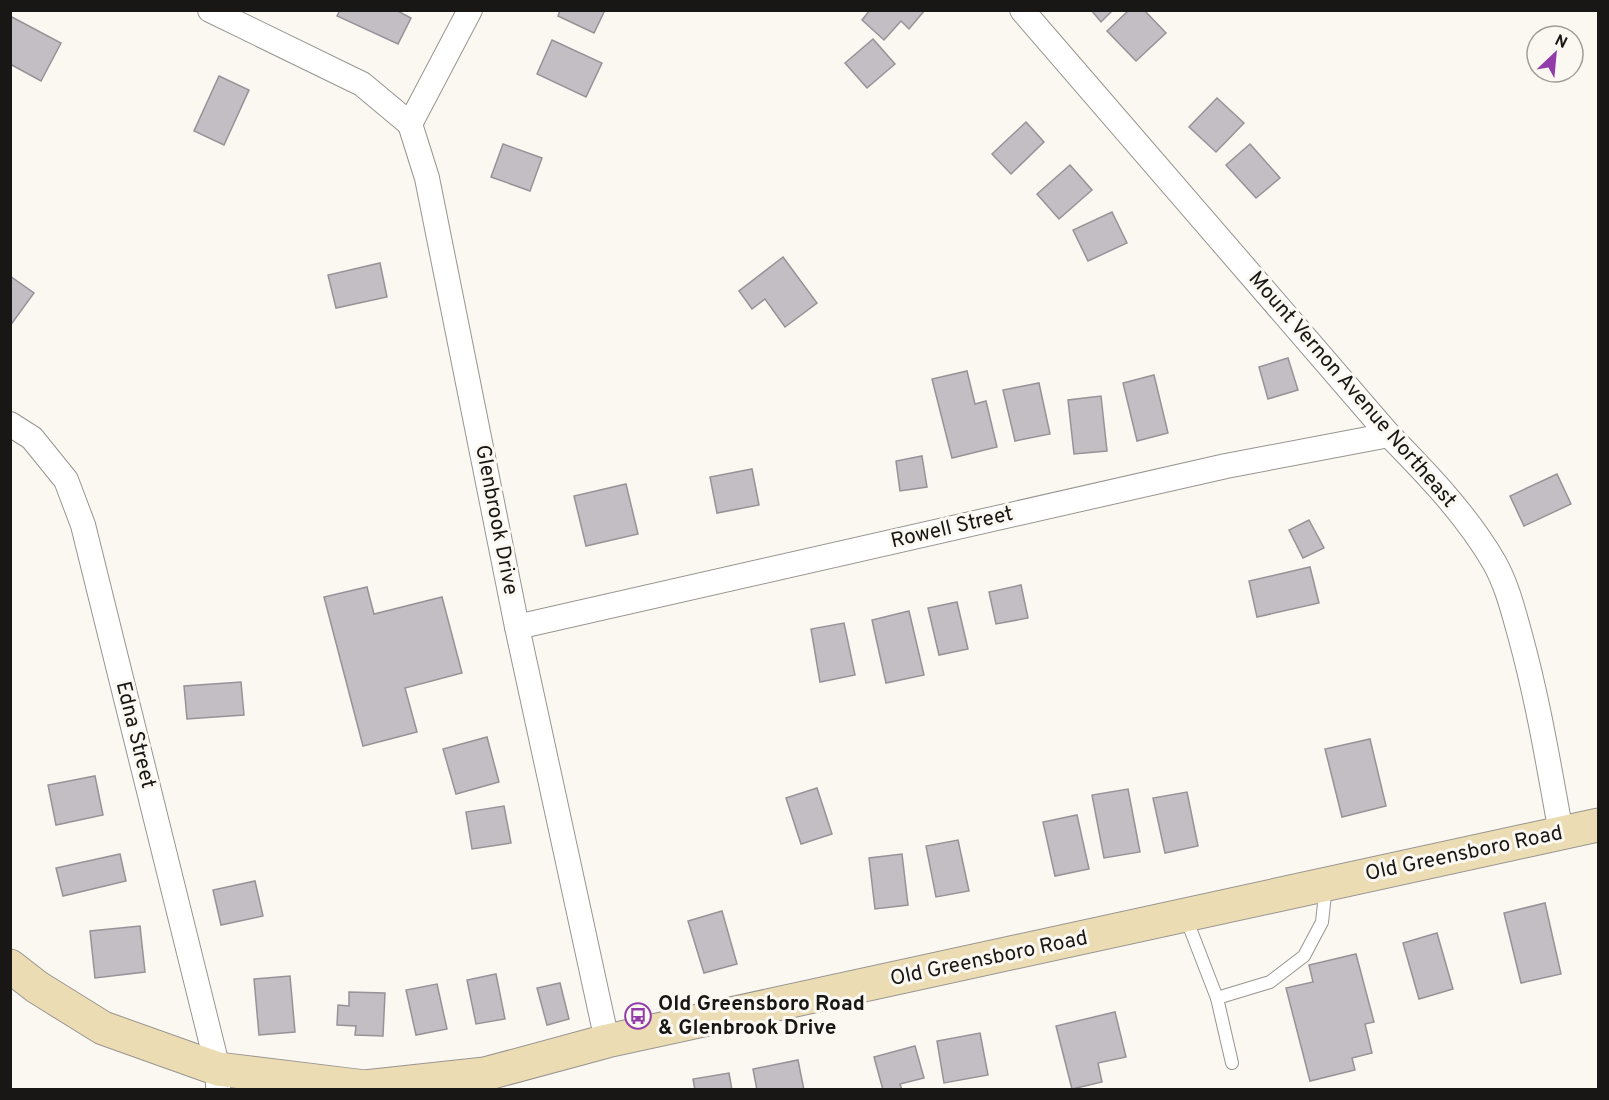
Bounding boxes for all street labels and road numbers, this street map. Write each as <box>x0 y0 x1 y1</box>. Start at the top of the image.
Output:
street label: Mount Vernon Avenue Northeast <box>1242 266 1462 514</box>
street label: Glenbrook Drive <box>468 443 524 597</box>
street label: Rowell Street <box>888 501 1016 555</box>
street label: Edna Street <box>109 679 161 791</box>
street label: Old Greensboro Road <box>1363 820 1565 888</box>
street label: Old Greensboro Road <box>888 925 1090 993</box>

